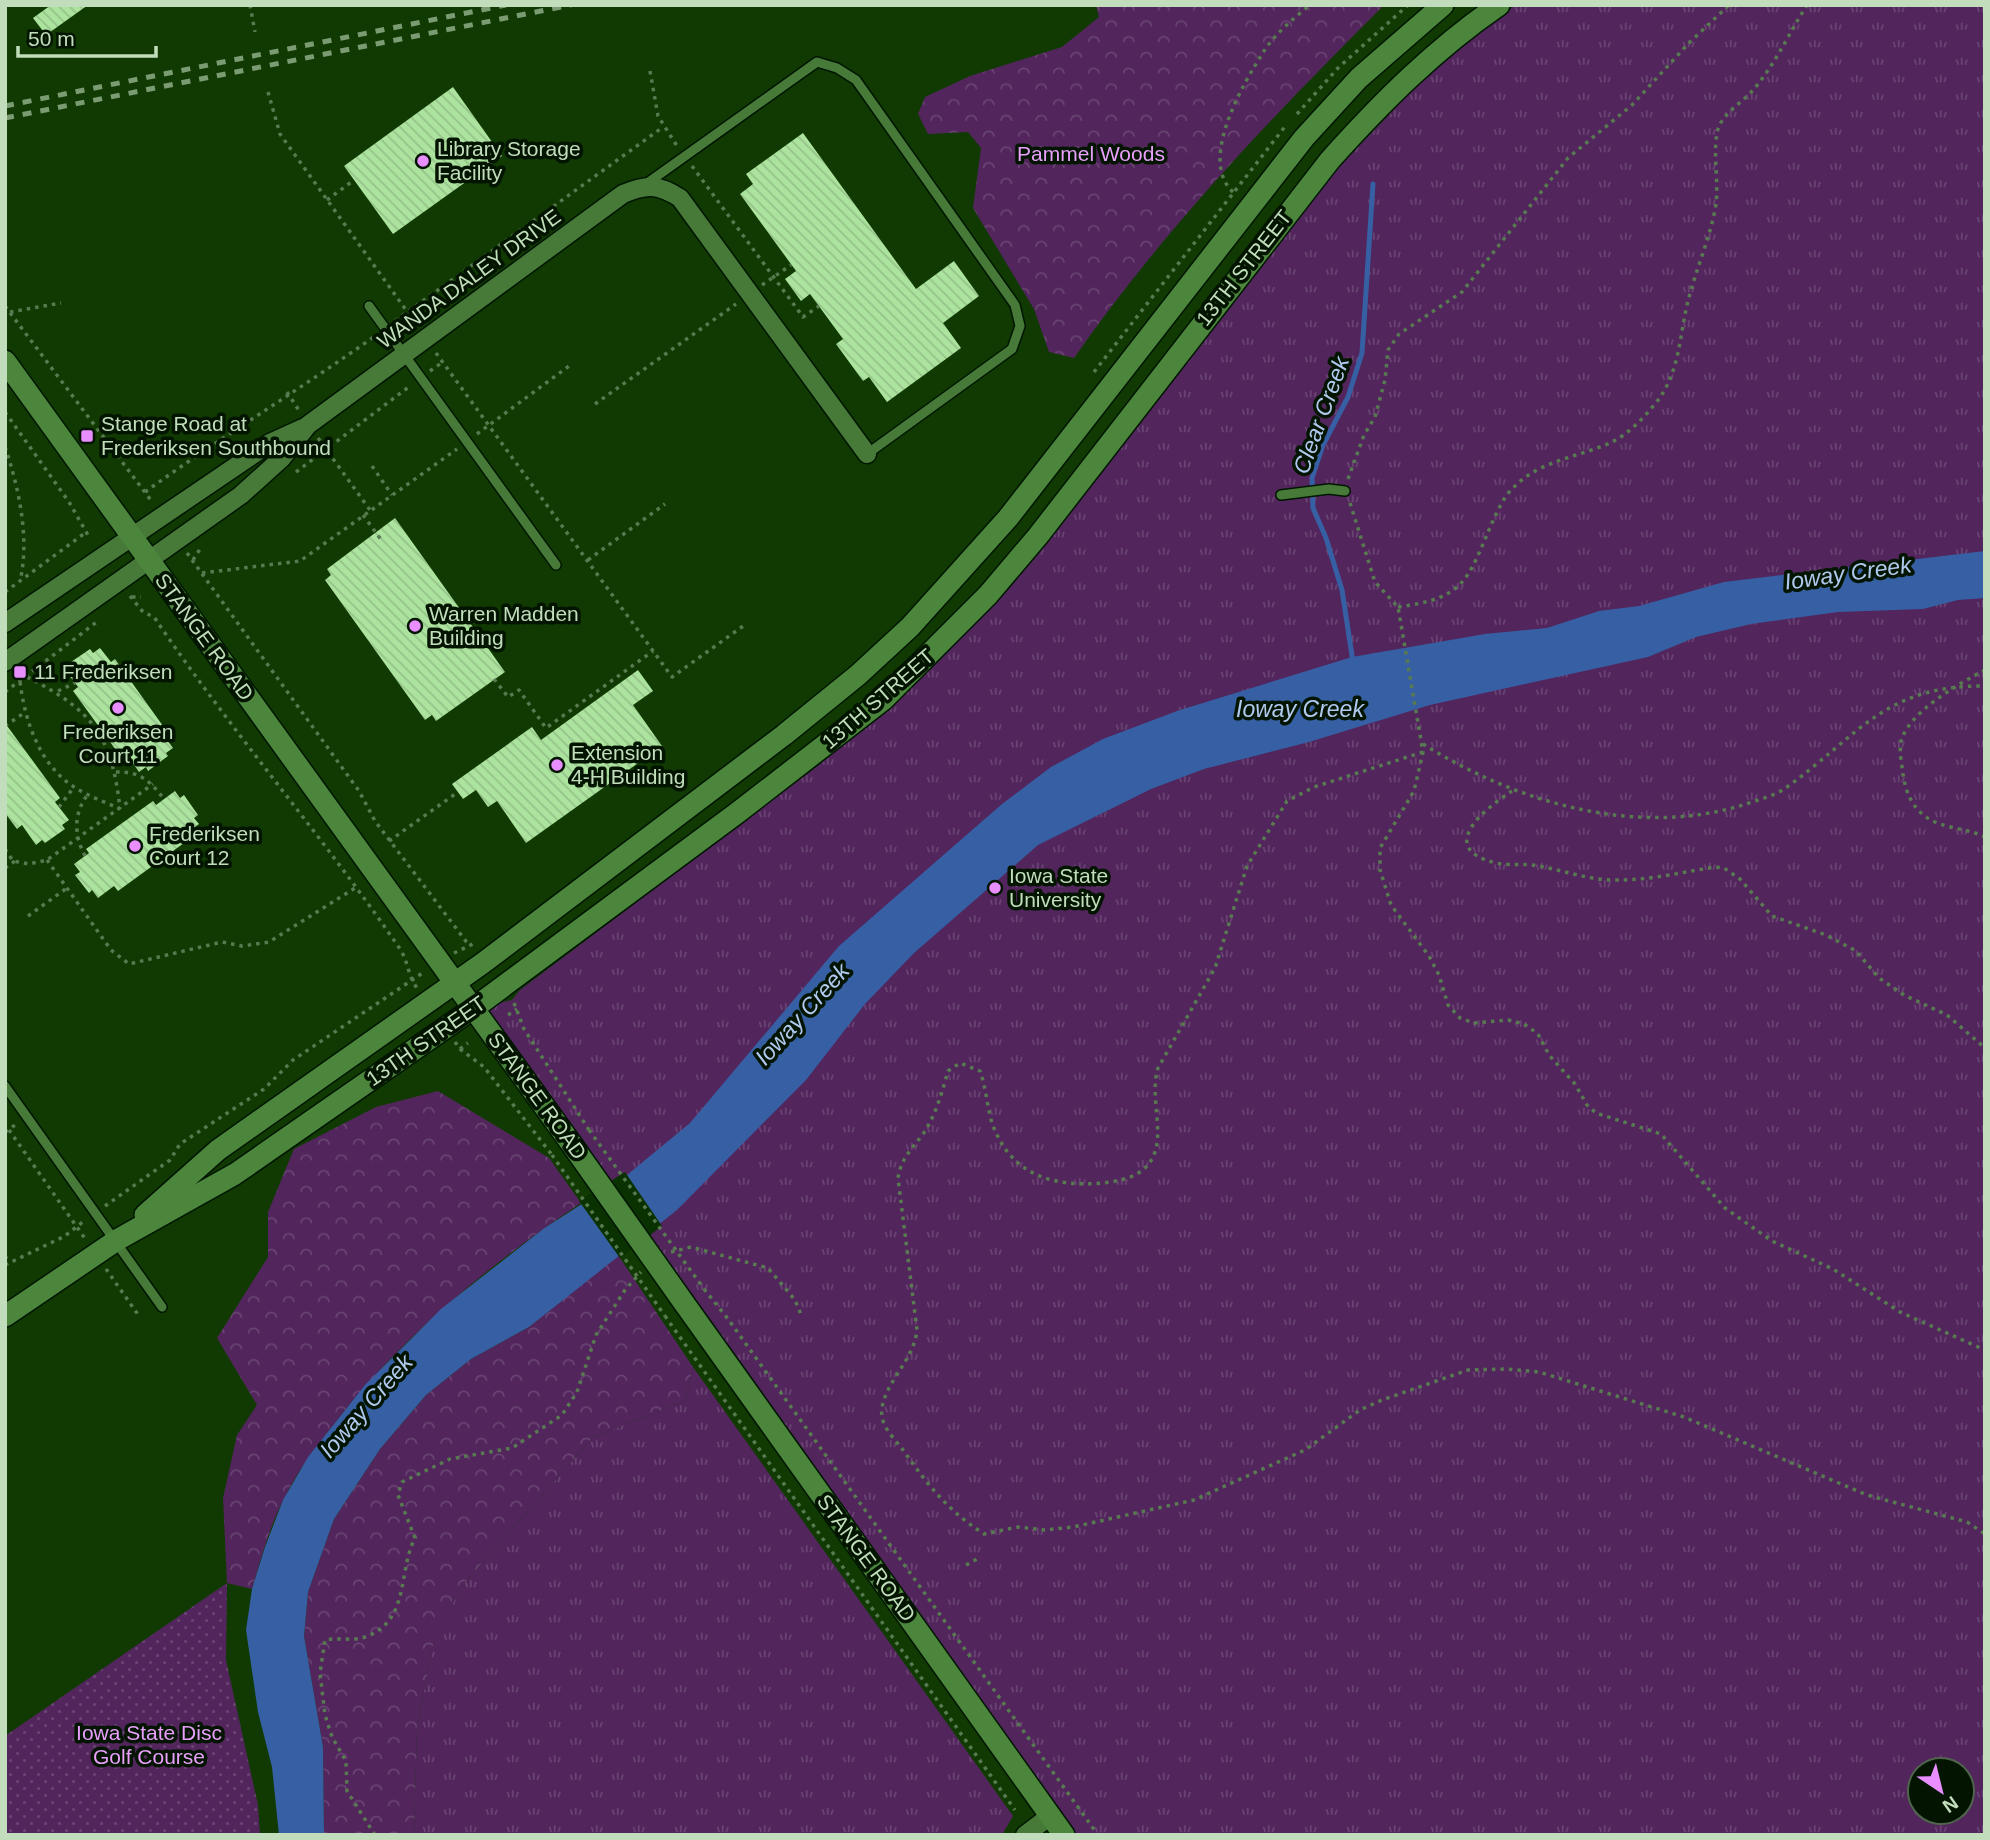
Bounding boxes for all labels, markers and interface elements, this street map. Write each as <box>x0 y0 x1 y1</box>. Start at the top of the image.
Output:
scale bar <box>18 14 156 58</box>
text: 50 m <box>28 27 75 50</box>
place label: Library Storage Facility <box>437 137 581 184</box>
park label: Pammel Woods <box>1017 142 1165 165</box>
marker: Library Storage Facility <box>415 153 431 169</box>
street label: WANDA DALEY DRIVE <box>373 204 565 353</box>
street label: 13TH STREET <box>1191 205 1296 330</box>
water label: Clear Creek <box>1288 351 1355 477</box>
place label: Stange Road at Frederiksen Southbound <box>101 412 331 459</box>
marker: Stange Road at Frederiksen Southbound <box>79 428 95 444</box>
water label: Ioway Creek <box>1783 551 1915 595</box>
street label: STANGE ROAD <box>151 569 258 705</box>
place label: Warren Madden Building <box>429 602 579 649</box>
marker: Warren Madden Building <box>407 618 423 634</box>
street label: 13TH STREET <box>817 644 938 753</box>
place label: 11 Frederiksen <box>34 660 173 683</box>
marker: 11 Frederiksen <box>12 664 28 680</box>
water label: Ioway Creek <box>1236 696 1365 722</box>
marker: Frederiksen Court 11 <box>110 700 126 716</box>
place label: Frederiksen Court 11 <box>63 720 173 767</box>
place label: Extension 4-H Building <box>571 741 685 788</box>
marker: Extension 4-H Building <box>549 757 565 773</box>
place label: Frederiksen Court 12 <box>149 822 260 869</box>
marker: Frederiksen Court 12 <box>127 838 143 854</box>
place label: Iowa State University <box>1009 864 1108 911</box>
marker: Iowa State University <box>987 880 1003 896</box>
water label: Ioway Creek <box>750 957 855 1070</box>
street label: 13TH STREET <box>362 991 490 1090</box>
street label: STANGE ROAD <box>484 1028 591 1164</box>
water label: Ioway Creek <box>314 1348 419 1463</box>
street label: STANGE ROAD <box>813 1490 920 1626</box>
park label: Iowa State Disc Golf Course <box>76 1721 222 1768</box>
north arrow <box>1906 1756 1976 1826</box>
text: N <box>1939 1792 1962 1817</box>

